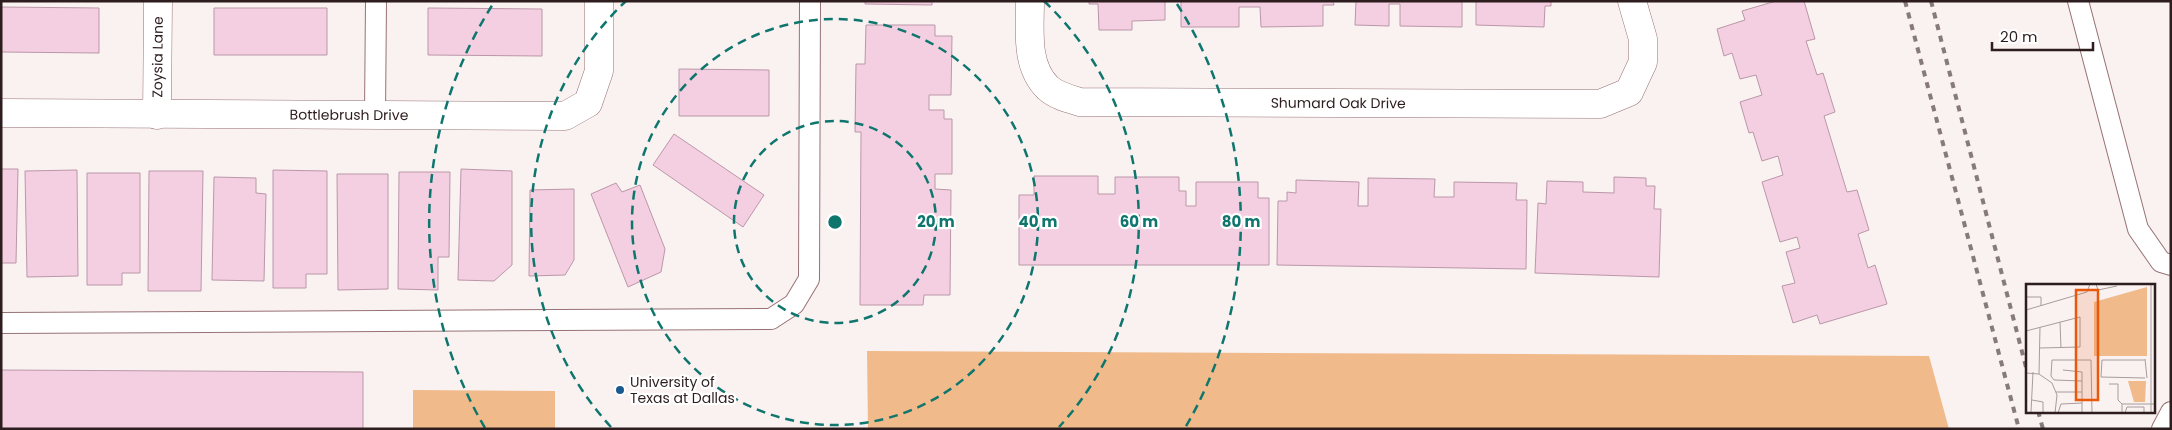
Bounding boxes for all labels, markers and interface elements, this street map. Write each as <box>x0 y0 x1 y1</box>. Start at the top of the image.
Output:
street label: Zoysia Lane <box>147 16 168 98</box>
scale bar <box>1992 20 2093 52</box>
text: 20 m <box>2000 26 2038 47</box>
street label: Shumard Oak Drive <box>1271 93 1406 113</box>
street label: Bottlebrush Drive <box>290 105 409 125</box>
text: 20 m <box>917 211 955 232</box>
text: 40 m <box>1018 211 1058 232</box>
text: 60 m <box>1120 211 1158 232</box>
text: 80 m <box>1222 211 1260 232</box>
centre of rings <box>826 213 844 231</box>
inset map <box>2026 284 2154 412</box>
place label: University of Texas at Dallas <box>630 372 735 408</box>
marker: University of Texas at Dallas <box>614 384 626 396</box>

